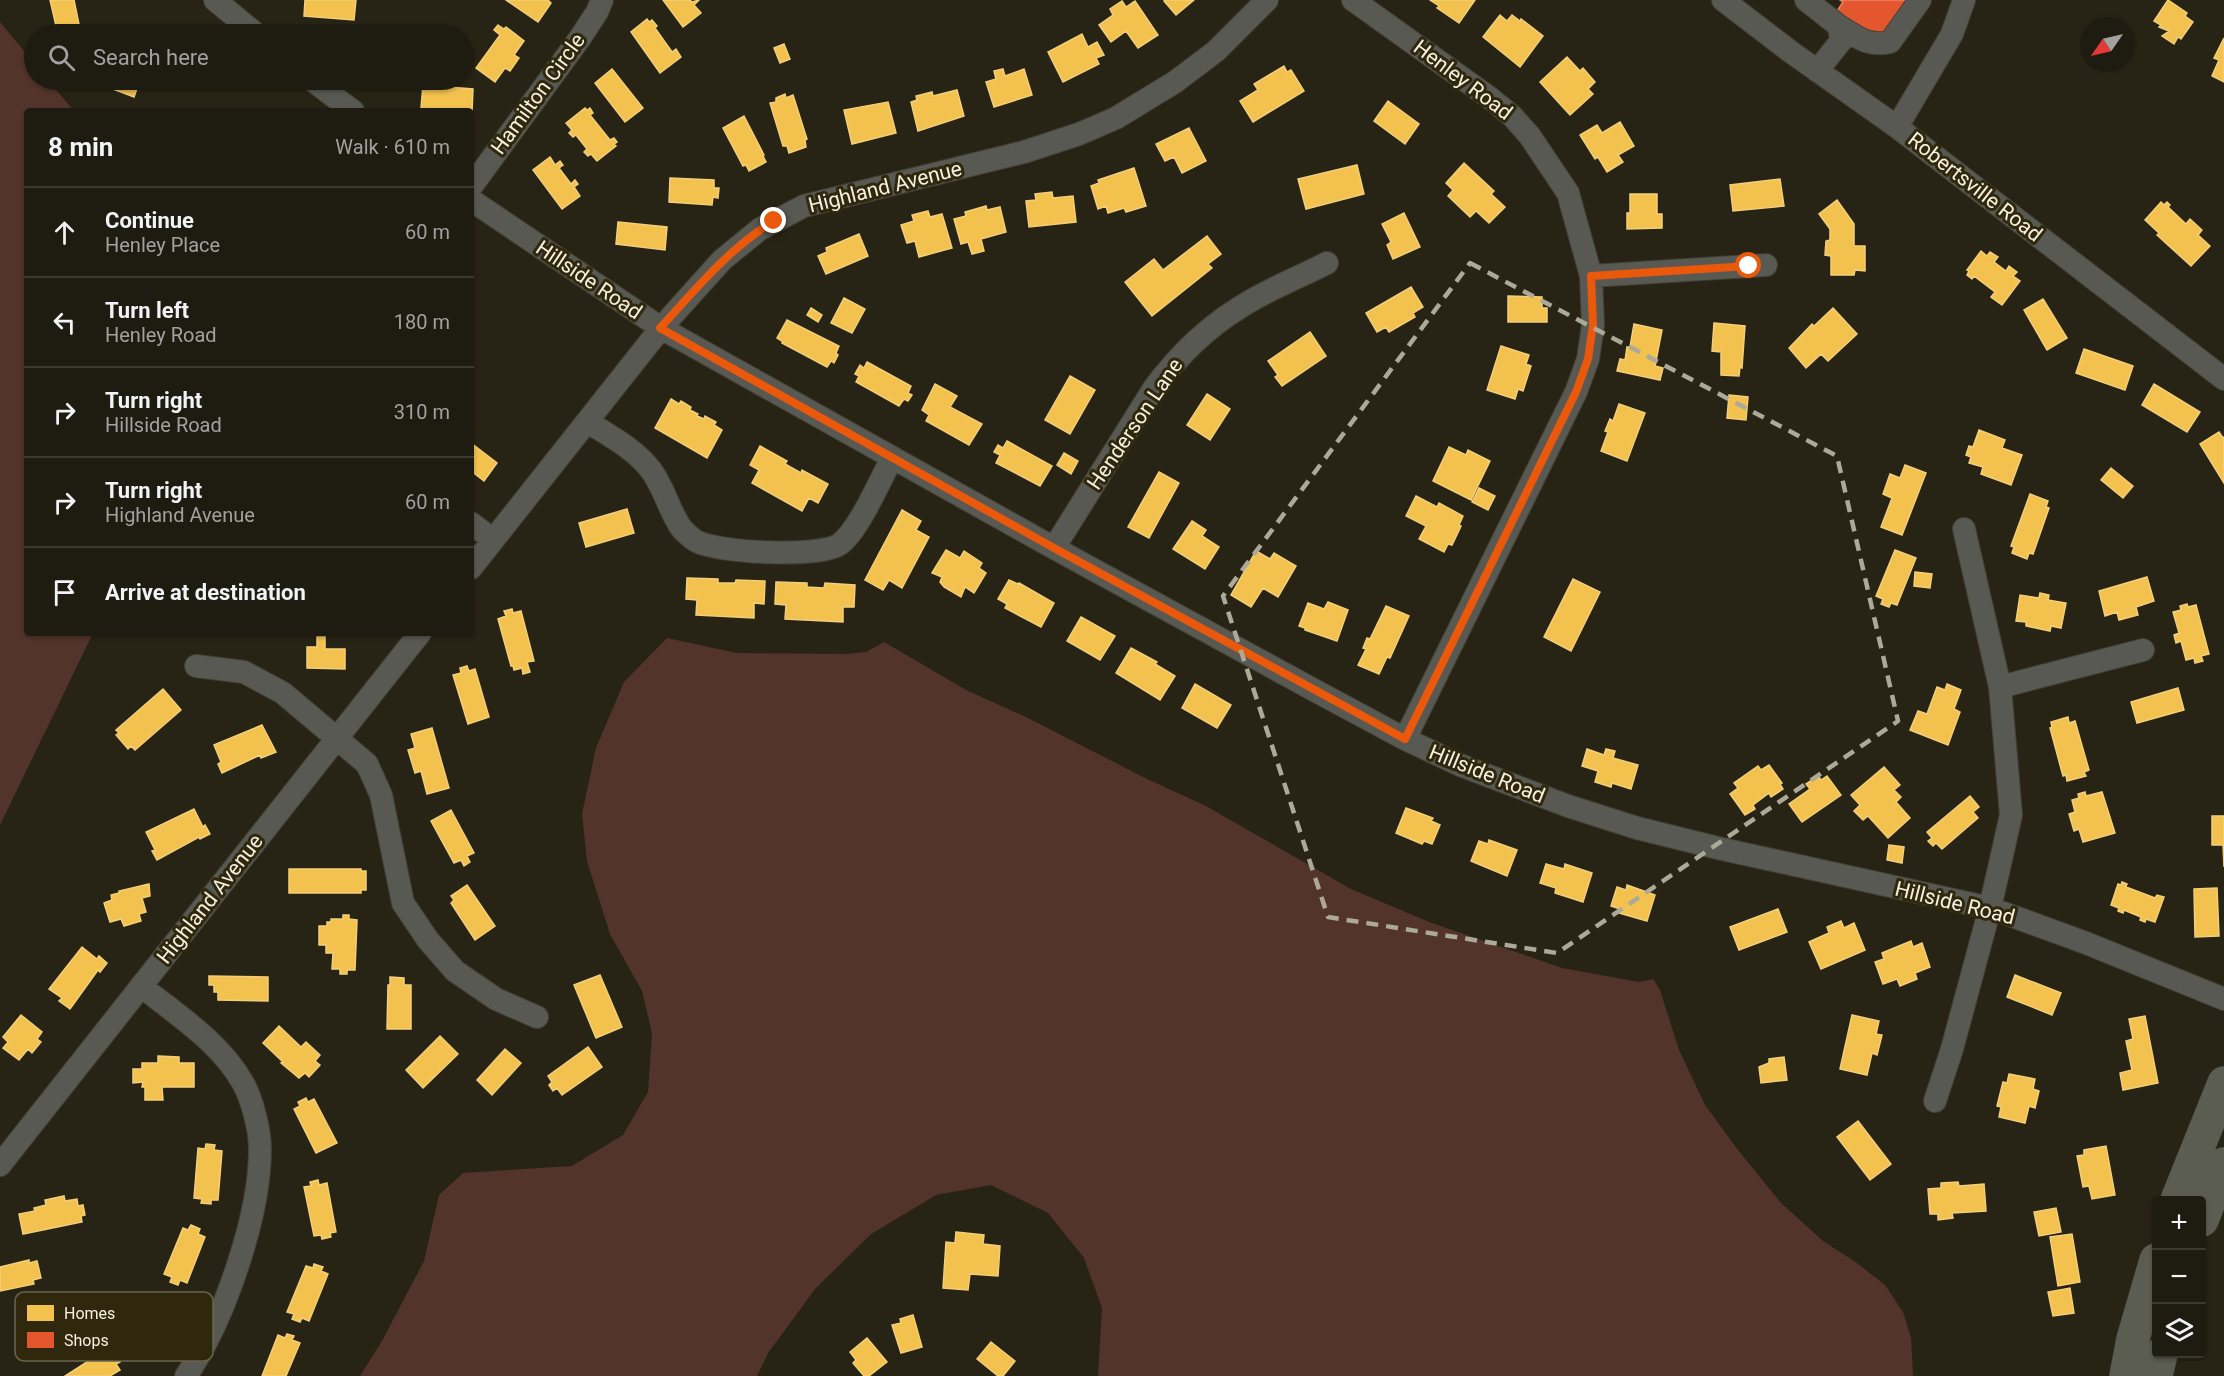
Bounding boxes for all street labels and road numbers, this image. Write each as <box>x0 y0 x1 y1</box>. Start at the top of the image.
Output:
street label: Hamilton Circle <box>486 29 590 159</box>
street label: Henley Road <box>1409 35 1517 125</box>
street label: Robertsville Road <box>1903 127 2047 247</box>
street label: Highland Avenue <box>806 156 964 218</box>
street label: Hillside Road <box>531 236 647 324</box>
street label: Henderson Lane <box>1082 354 1188 494</box>
street label: Hillside Road <box>1426 740 1548 808</box>
street label: Highland Avenue <box>152 830 268 968</box>
street label: Hillside Road <box>1893 877 2017 929</box>

